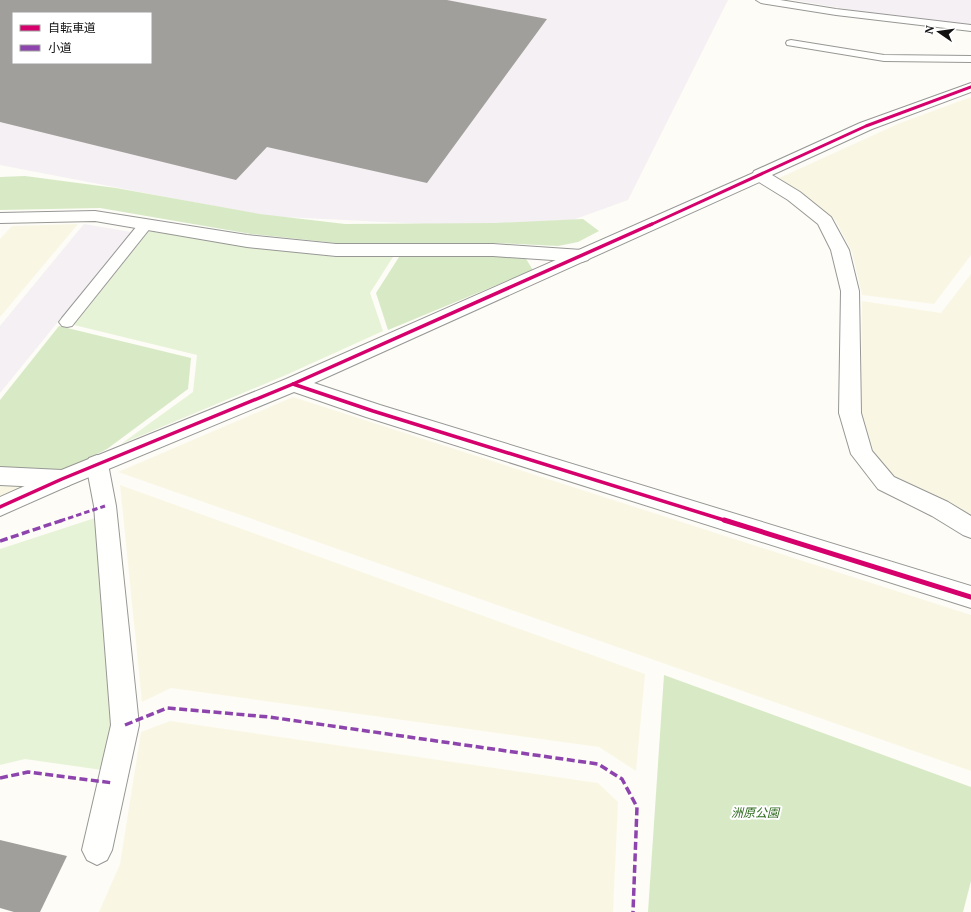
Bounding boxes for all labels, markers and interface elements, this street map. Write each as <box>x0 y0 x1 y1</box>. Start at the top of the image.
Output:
legend <box>12 12 152 64</box>
north arrow <box>919 12 959 52</box>
text: 自転車道 <box>48 20 96 35</box>
text: N <box>921 23 937 35</box>
text: 小道 <box>48 40 72 55</box>
park label: 洲原公園 <box>731 805 781 820</box>

